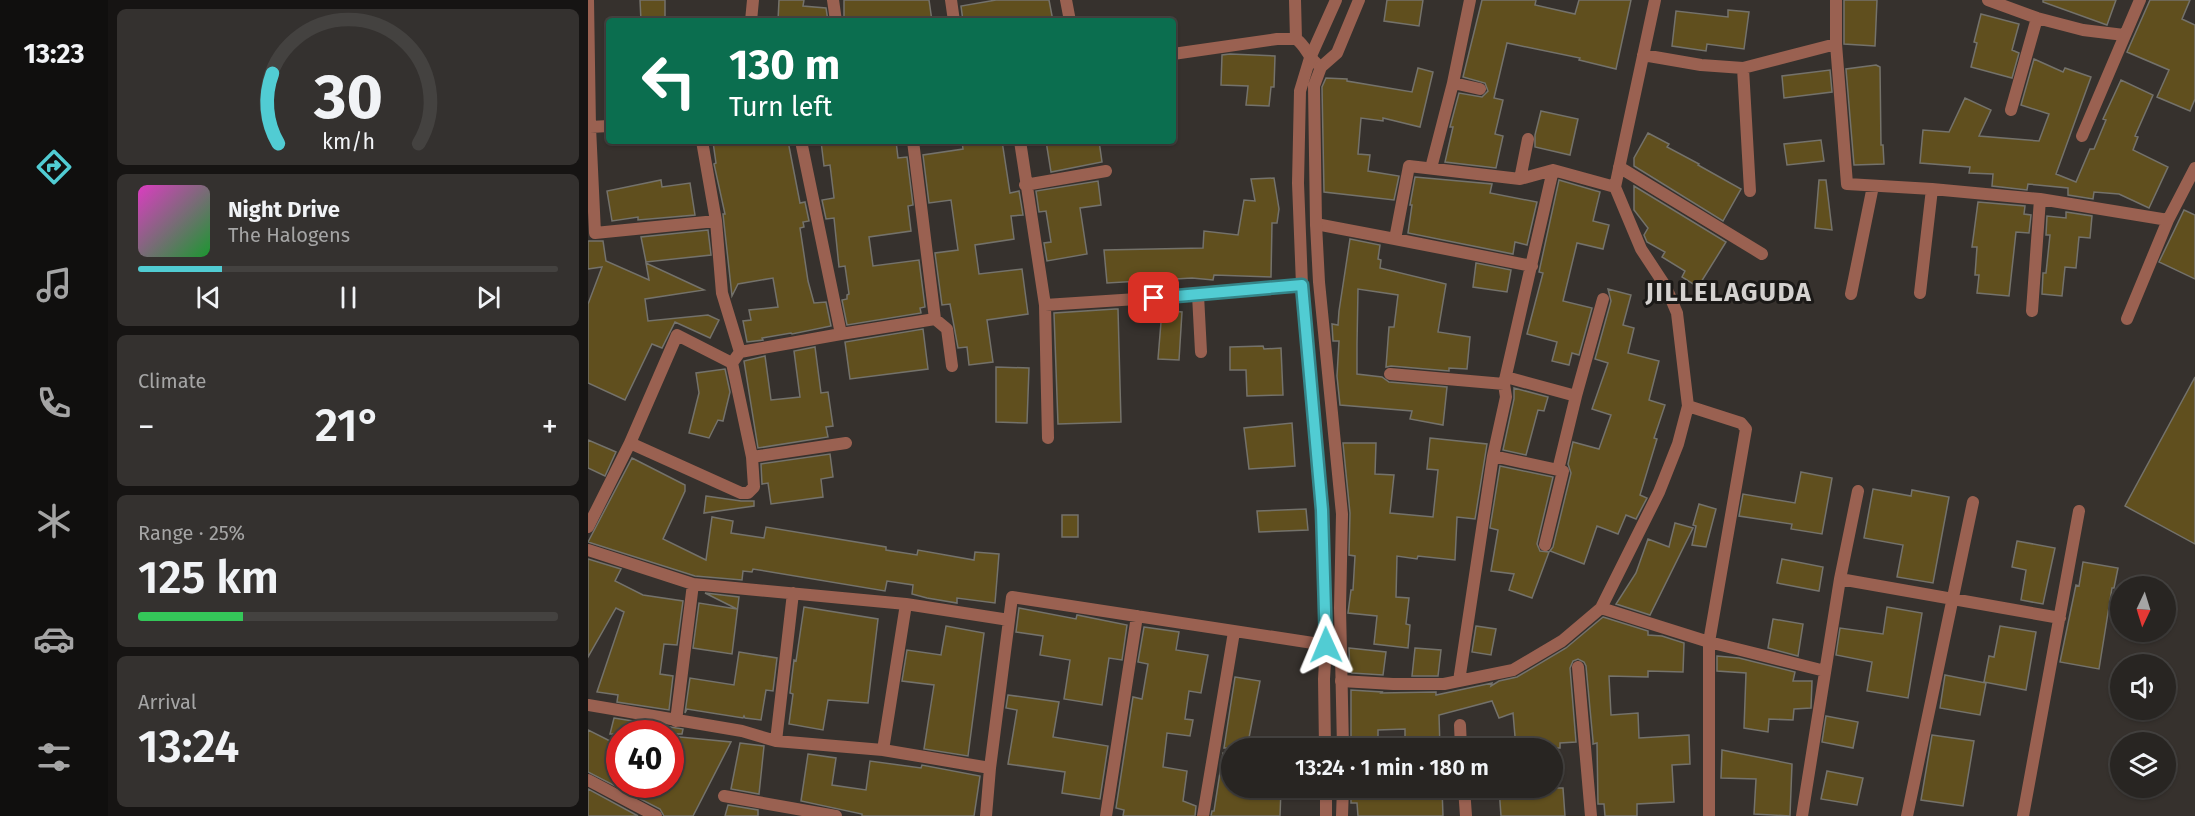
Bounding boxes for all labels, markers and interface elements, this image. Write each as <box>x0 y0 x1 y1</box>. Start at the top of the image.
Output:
text: 13:23 <box>24 38 84 70</box>
text: 130 m <box>729 40 840 90</box>
icon: left <box>630 42 708 120</box>
text: 30 <box>313 60 382 135</box>
text: Turn left <box>729 91 832 123</box>
text: km/h <box>321 129 375 155</box>
icon: directions <box>33 146 75 188</box>
text: Night Drive <box>228 196 340 223</box>
text: The Halogens <box>228 223 350 247</box>
icon: music <box>33 264 75 306</box>
pin <box>1128 272 1179 323</box>
district label: JILLELAGUDA <box>1645 277 1812 308</box>
icon: previous <box>192 281 225 314</box>
icon: pause <box>332 281 365 314</box>
icon: next <box>472 281 505 314</box>
icon: arrive <box>1137 281 1170 314</box>
text: Climate <box>138 369 206 393</box>
icon: phone <box>33 382 75 424</box>
text: 21° <box>315 399 381 453</box>
text: − <box>138 407 155 447</box>
text: + <box>542 407 558 447</box>
icon: climate <box>33 500 75 542</box>
text: Range · 25% <box>138 521 245 545</box>
text: 125 km <box>138 551 279 605</box>
north arrow <box>2110 576 2176 642</box>
map controls <box>2110 576 2176 798</box>
position arrow <box>1294 613 1358 677</box>
icon: car <box>33 618 75 660</box>
button: sound <box>2110 654 2176 720</box>
text: Arrival <box>138 690 197 714</box>
text: 13:24 <box>138 720 239 774</box>
speed limit sign: 40 <box>606 720 684 798</box>
button: layers <box>2110 732 2176 798</box>
icon: filters <box>33 736 75 778</box>
text: 13:24 · 1 min · 180 m <box>1295 754 1489 781</box>

